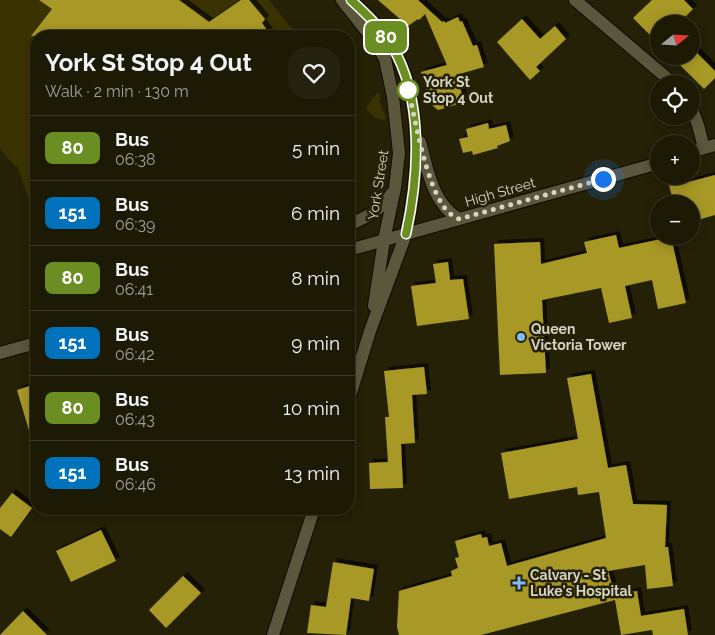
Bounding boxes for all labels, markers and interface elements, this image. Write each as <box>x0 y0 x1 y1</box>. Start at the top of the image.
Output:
north arrow <box>650 15 700 65</box>
map controls <box>650 15 700 245</box>
line badge: 80 <box>364 21 408 53</box>
text: 80 <box>375 26 397 47</box>
button: heart <box>288 47 340 99</box>
text: York St Stop 4 Out <box>45 48 252 77</box>
place label: York St Stop 4 Out <box>423 74 494 106</box>
button: locate <box>650 75 700 125</box>
marker: York St Stop 4 Out <box>397 79 419 101</box>
text: Walk · 2 min · 130 m <box>45 82 189 101</box>
text: Bus <box>115 128 149 150</box>
button: + <box>650 135 700 185</box>
text: 80 <box>62 137 83 158</box>
text: 5 min <box>292 137 340 159</box>
street label: York Street <box>365 148 391 221</box>
text: 06:38 <box>115 150 155 169</box>
your location <box>591 167 616 192</box>
street label: High Street <box>463 174 537 210</box>
text: Bus <box>115 193 149 215</box>
button: − <box>650 195 700 245</box>
text: 151 <box>59 202 86 223</box>
text: 6 min <box>291 202 340 224</box>
text: 06:39 <box>115 215 155 234</box>
text: Bus <box>115 258 149 280</box>
text: 80 <box>62 267 83 288</box>
text: 8 min <box>291 267 340 289</box>
text: 06:41 <box>115 280 153 299</box>
place label: Queen Victoria Tower <box>531 321 627 353</box>
text: Bus <box>115 323 149 345</box>
marker: Queen Victoria Tower <box>515 331 527 343</box>
text: 151 <box>59 332 86 353</box>
text: 9 min <box>291 332 340 354</box>
text: 06:42 <box>115 345 155 364</box>
text: Bus <box>115 388 149 410</box>
text: 80 <box>62 397 83 418</box>
text: 10 min <box>283 397 340 419</box>
text: 06:43 <box>115 410 155 429</box>
text: Bus <box>115 453 149 475</box>
text: 151 <box>59 462 86 483</box>
text: 13 min <box>284 462 340 484</box>
text: 06:46 <box>115 475 156 494</box>
place label: Calvary - St Luke's Hospital <box>530 567 632 599</box>
marker: Calvary - St Luke's Hospital <box>512 576 526 590</box>

